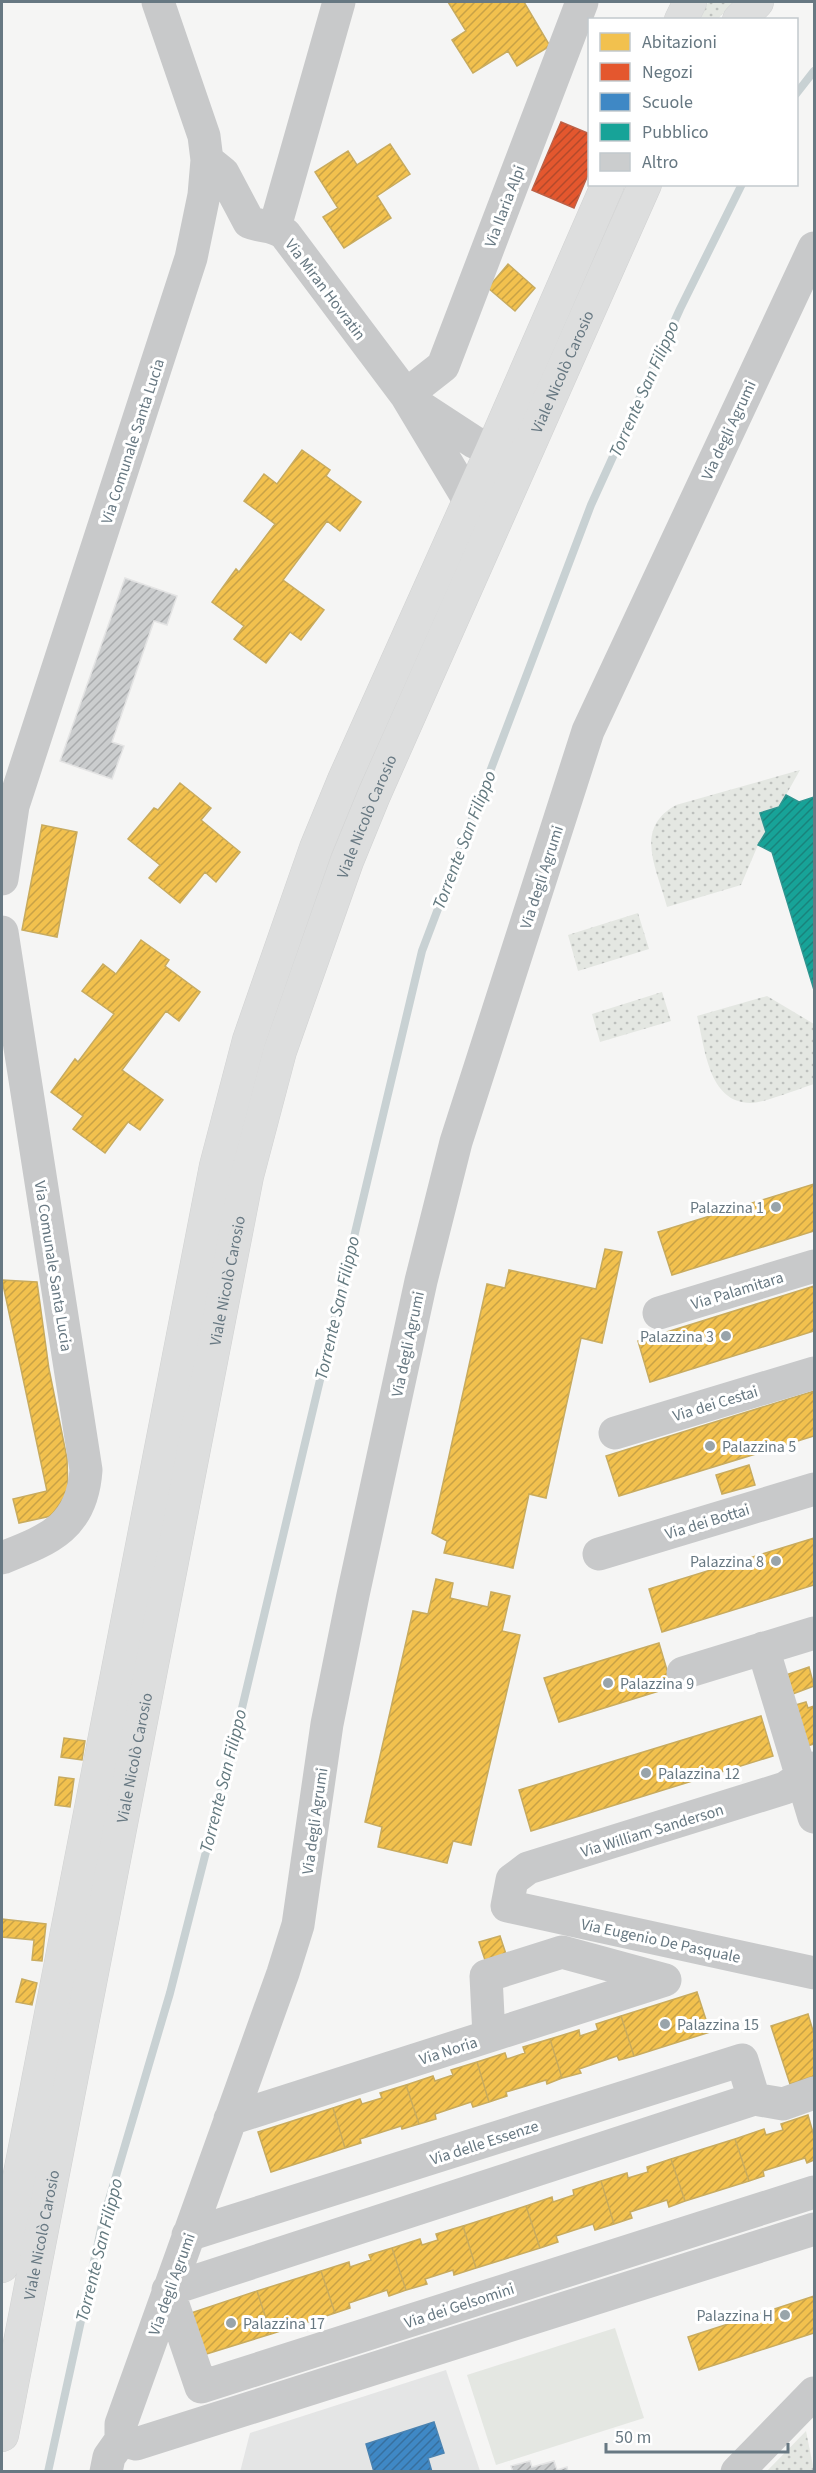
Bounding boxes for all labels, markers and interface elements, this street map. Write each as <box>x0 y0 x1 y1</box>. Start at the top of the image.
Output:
legend <box>588 18 798 186</box>
text: Abitazioni <box>642 30 717 55</box>
text: Negozi <box>642 60 693 85</box>
text: Scuole <box>642 90 693 115</box>
text: Pubblico <box>642 120 709 145</box>
text: Altro <box>642 150 678 175</box>
street label: Via Ilaria Alpi <box>479 162 531 251</box>
street label: Via Miran Hovratin <box>280 234 371 345</box>
street label: Viale Nicolò Carosio <box>526 307 600 437</box>
water label: Torrente San Filippo <box>603 317 686 461</box>
street label: Via Comunale Santa Lucia <box>96 356 170 527</box>
street label: Via degli Agrumi <box>696 377 762 484</box>
street label: Viale Nicolò Carosio <box>332 751 403 881</box>
water label: Torrente San Filippo <box>426 767 502 913</box>
street label: Via degli Agrumi <box>515 823 569 932</box>
street label: Via Comunale Santa Lucia <box>29 1179 77 1353</box>
place label: Palazzina 1 <box>690 1197 764 1219</box>
marker: Palazzina 1 <box>769 1200 783 1214</box>
street label: Viale Nicolò Carosio <box>204 1214 251 1348</box>
water label: Torrente San Filippo <box>309 1234 366 1383</box>
street label: Via Palamitara <box>688 1266 786 1315</box>
street label: Via degli Agrumi <box>386 1289 430 1399</box>
place label: Palazzina 3 <box>640 1326 714 1348</box>
marker: Palazzina 3 <box>719 1329 733 1343</box>
street label: Via dei Cestai <box>670 1381 761 1427</box>
place label: Palazzina 5 <box>722 1436 796 1458</box>
marker: Palazzina 5 <box>703 1439 717 1453</box>
street label: Via dei Bottai <box>662 1499 752 1545</box>
place label: Palazzina 8 <box>690 1551 764 1573</box>
marker: Palazzina 8 <box>769 1554 783 1568</box>
place label: Palazzina 9 <box>620 1673 694 1695</box>
marker: Palazzina 9 <box>601 1676 615 1690</box>
street label: Viale Nicolò Carosio <box>111 1691 158 1825</box>
water label: Torrente San Filippo <box>194 1707 253 1855</box>
place label: Palazzina 12 <box>658 1763 740 1785</box>
street label: Via degli Agrumi <box>297 1766 333 1876</box>
marker: Palazzina 12 <box>639 1766 653 1780</box>
street label: Via William Sanderson <box>578 1799 726 1863</box>
street label: Via Eugenio De Pasquale <box>579 1913 743 1969</box>
place label: Palazzina 15 <box>677 2014 759 2036</box>
marker: Palazzina 15 <box>658 2017 672 2031</box>
street label: Via Noria <box>416 2031 480 2071</box>
street label: Via delle Essenze <box>427 2115 541 2171</box>
street label: Viale Nicolò Carosio <box>19 2168 65 2302</box>
water label: Torrente San Filippo <box>70 2176 129 2324</box>
street label: Via degli Agrumi <box>143 2230 201 2339</box>
street label: Via dei Gelsomini <box>401 2278 517 2334</box>
place label: Palazzina H <box>696 2305 773 2327</box>
marker: Palazzina H <box>778 2308 792 2322</box>
place label: Palazzina 17 <box>243 2313 325 2335</box>
marker: Palazzina 17 <box>224 2316 238 2330</box>
scale bar <box>606 2416 788 2454</box>
text: 50 m <box>615 2425 651 2450</box>

